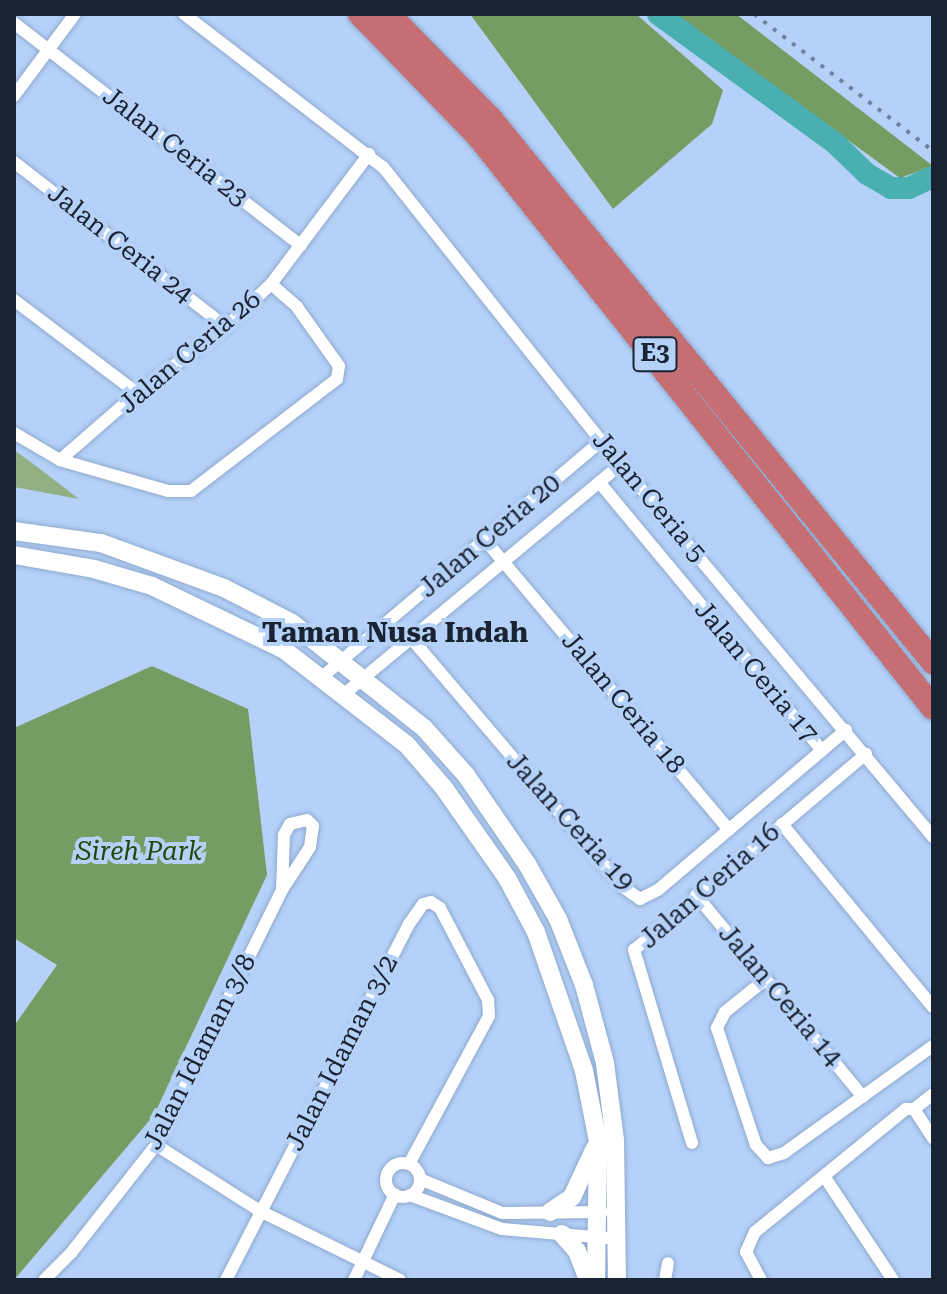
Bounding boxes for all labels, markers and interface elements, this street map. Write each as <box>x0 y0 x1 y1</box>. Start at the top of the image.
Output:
street label: Jalan Ceria 23 <box>96 81 254 213</box>
street label: Jalan Ceria 24 <box>41 178 199 310</box>
street label: Jalan Ceria 26 <box>113 284 267 420</box>
road number: E3 <box>631 334 679 374</box>
street label: Jalan Ceria 5 <box>585 425 713 569</box>
street label: Jalan Ceria 20 <box>413 468 567 604</box>
street label: Jalan Ceria 17 <box>688 595 824 749</box>
district label: Taman Nusa Indah <box>262 616 528 650</box>
street label: Jalan Ceria 18 <box>555 626 691 780</box>
street label: Jalan Ceria 19 <box>500 746 640 898</box>
street label: Jalan Ceria 16 <box>634 817 786 955</box>
park label: Sireh Park <box>76 836 202 868</box>
street label: Jalan Ceria 14 <box>712 919 848 1073</box>
street label: Jalan Idaman 3/8 <box>137 949 263 1155</box>
street label: Jalan Idaman 3/2 <box>279 950 405 1156</box>

